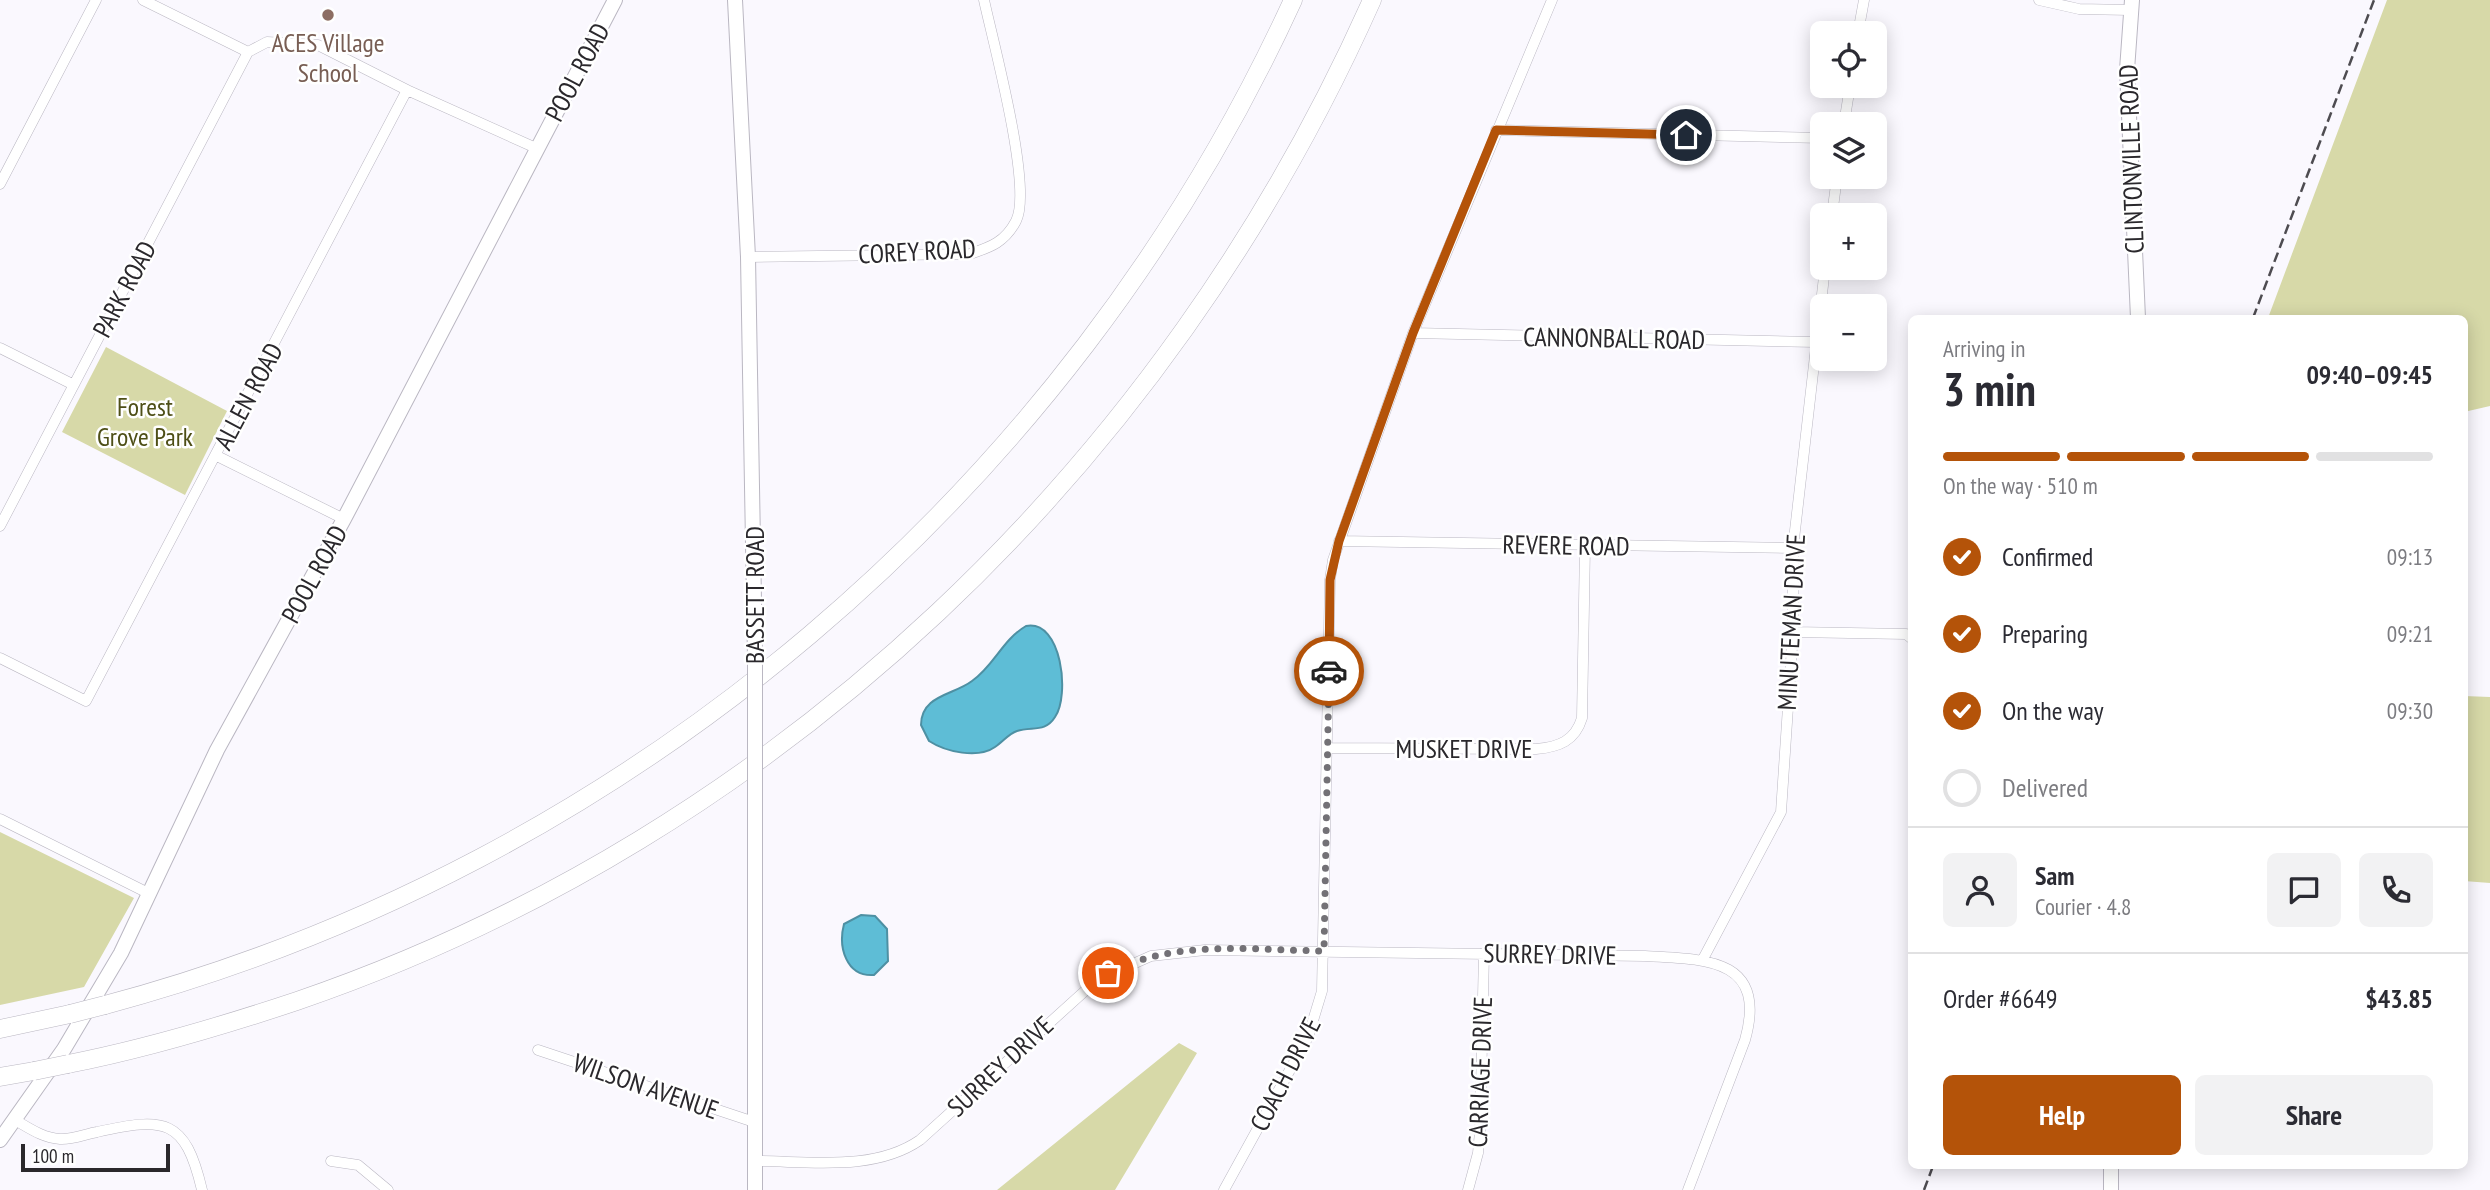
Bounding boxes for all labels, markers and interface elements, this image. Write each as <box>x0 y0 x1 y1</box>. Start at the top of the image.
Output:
marker: ACES Village School <box>320 7 336 23</box>
street label: POOL ROAD <box>537 17 617 127</box>
map controls <box>1810 21 1887 371</box>
button: locate <box>1810 21 1887 98</box>
place label: ACES Village School <box>272 26 385 89</box>
street label: CLINTONVILLE ROAD <box>2111 64 2151 254</box>
pin <box>1656 105 1716 165</box>
button: layers <box>1810 112 1887 189</box>
icon: home <box>1667 116 1705 154</box>
button: + <box>1810 203 1887 280</box>
street label: COREY ROAD <box>857 231 977 271</box>
street label: PARK ROAD <box>85 235 163 343</box>
button: − <box>1810 294 1887 371</box>
street label: CANNONBALL ROAD <box>1523 320 1705 356</box>
text: Arriving in <box>1943 334 2025 363</box>
street label: ALLEN ROAD <box>206 337 290 455</box>
text: 09:40–09:45 <box>2306 358 2433 391</box>
text: 3 min <box>1943 359 2036 419</box>
park label: Forest Grove Park <box>97 390 193 453</box>
text: On the way · 510 m <box>1943 471 2098 500</box>
street label: POOL ROAD <box>274 519 354 629</box>
street label: BASSETT ROAD <box>738 526 771 664</box>
street label: REVERE ROAD <box>1502 527 1630 563</box>
street label: MINUTEMAN DRIVE <box>1770 533 1812 711</box>
icon: check <box>1943 538 1981 576</box>
text: Confirmed <box>2002 540 2093 573</box>
text: 09:13 <box>2387 542 2433 571</box>
icon: check <box>1943 615 1981 653</box>
text: Preparing <box>2002 617 2088 650</box>
text: 09:21 <box>2387 619 2433 648</box>
courier <box>1294 636 1364 706</box>
icon: car <box>1310 652 1348 690</box>
icon: check <box>1943 692 1981 730</box>
text: On the way <box>2002 694 2104 727</box>
text: 09:30 <box>2387 696 2433 725</box>
street label: MUSKET DRIVE <box>1396 732 1532 765</box>
text: Delivered <box>2002 771 2088 804</box>
button: person <box>1943 853 2017 927</box>
button: chat <box>2267 853 2341 927</box>
button: phone <box>2359 853 2433 927</box>
text: Sam <box>2035 859 2074 892</box>
text: Courier · 4.8 <box>2035 892 2131 921</box>
street label: SURREY DRIVE <box>1483 936 1617 972</box>
pin <box>1078 943 1138 1003</box>
icon: bag <box>1089 954 1127 992</box>
text: Order #6649 <box>1943 982 2058 1015</box>
text: $43.85 <box>2365 982 2433 1015</box>
street label: CARRIAGE DRIVE <box>1461 996 1499 1148</box>
street label: SURREY DRIVE <box>940 1009 1060 1123</box>
street label: COACH DRIVE <box>1242 1011 1328 1137</box>
street label: WILSON AVENUE <box>569 1046 723 1126</box>
button: Help <box>1943 1075 2181 1155</box>
button: Share <box>2195 1075 2433 1155</box>
scale bar <box>21 1141 170 1173</box>
text: 100 m <box>32 1144 74 1168</box>

